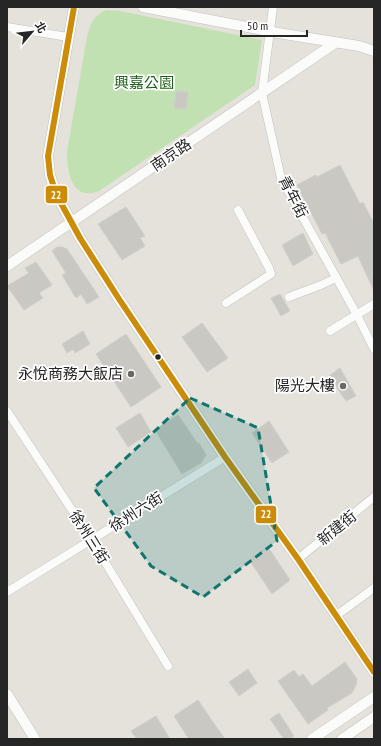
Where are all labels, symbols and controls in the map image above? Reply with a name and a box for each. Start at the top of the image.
north arrow [12,12,52,52]
scale bar [241,12,307,38]
text: 50 m [247,18,268,33]
text: 北 [32,19,50,35]
park label: 興嘉公園 [114,73,174,92]
street label: 南京路 [147,134,195,175]
street label: 青年街 [275,172,312,221]
line badge: 22 [45,185,68,204]
text: 22 [51,188,61,202]
unlabelled marker [153,352,163,362]
place label: 永悅商務大飯店 [18,364,123,383]
marker: 永悅商務大飯店 [126,369,136,379]
place label: 陽光大樓 [275,376,335,395]
marker: 陽光大樓 [338,381,348,391]
street label: 徐州六街 [105,488,166,536]
line badge: 22 [255,505,277,524]
street label: 徐州三街 [65,506,113,567]
street label: 新建街 [313,506,360,549]
text: 22 [261,507,271,521]

